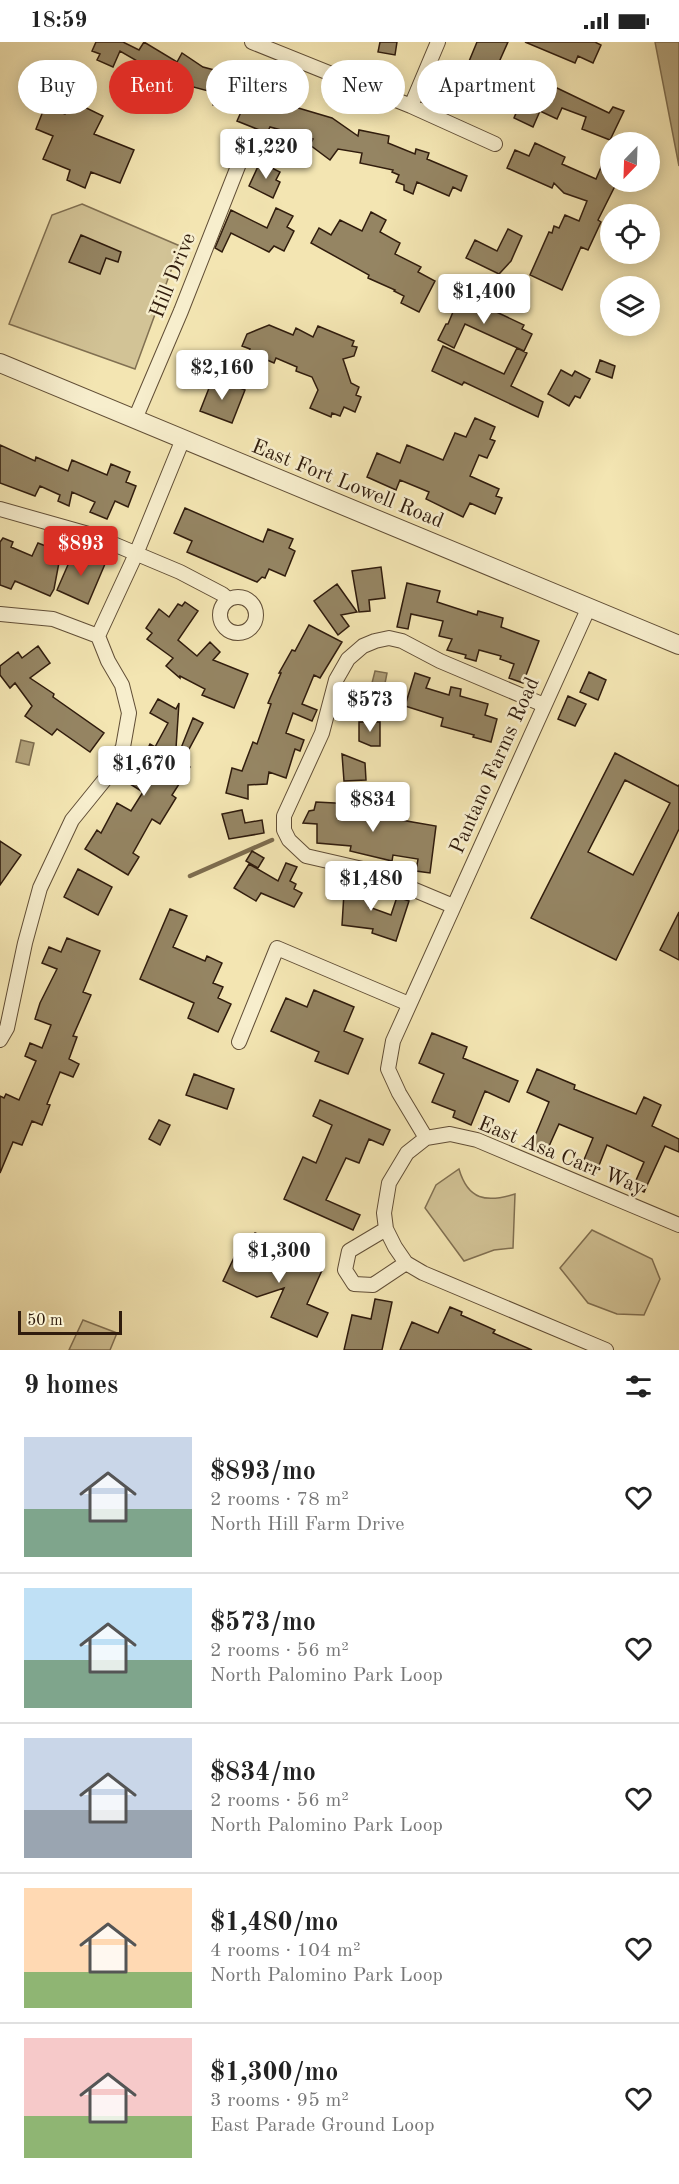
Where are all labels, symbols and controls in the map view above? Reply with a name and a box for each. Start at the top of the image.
text: 18:59 [30,10,87,32]
chip: Buy [18,60,97,114]
chip: Rent [109,60,194,114]
chip: Filters [206,60,309,114]
chip: New [321,60,405,114]
chip: Apartment [417,60,557,114]
pin: $1,220 [217,129,315,180]
north arrow [600,132,660,192]
map controls [600,132,660,336]
text: $1,220 [234,138,298,158]
button: locate [600,204,660,264]
street label: Hill Drive [147,230,200,321]
pin: $1,400 [435,274,533,325]
button: layers [600,276,660,336]
text: $1,400 [452,283,516,303]
pin: $2,160 [173,350,271,401]
text: $2,160 [190,359,254,379]
street label: East Fort Lowell Road [248,436,447,533]
pin: $893 [45,526,117,577]
text: $893 [58,535,104,555]
street label: Pantano Farms Road [447,674,544,857]
pin: $573 [334,682,406,733]
text: $573 [347,691,393,711]
pin: $1,670 [95,746,193,797]
text: $1,670 [112,755,176,775]
pin: $834 [337,782,409,833]
text: $834 [350,791,396,811]
pin: $1,480 [322,861,420,912]
text: $1,480 [339,870,403,890]
street label: East Asa Carr Way [475,1113,648,1199]
pin: $1,300 [230,1233,328,1284]
text: $1,300 [247,1242,311,1262]
scale bar [18,1308,122,1336]
text: 50 m [27,1313,63,1329]
icon: filters [622,1370,655,1403]
text: 9 homes [24,1373,118,1399]
text: $893/mo [210,1459,316,1485]
icon: home [72,1461,144,1533]
icon: heart [622,1481,655,1514]
text: 2 rooms · 78 m² [210,1490,349,1510]
text: North Hill Farm Drive [210,1515,404,1535]
text: $573/mo [210,1610,316,1636]
icon: home [72,1612,144,1684]
icon: heart [622,1632,655,1665]
text: 2 rooms · 56 m² [210,1641,349,1661]
text: North Palomino Park Loop [210,1666,443,1686]
text: $834/mo [210,1760,316,1786]
icon: home [72,1762,144,1834]
icon: heart [622,1782,655,1815]
text: 2 rooms · 56 m² [210,1791,349,1811]
text: North Palomino Park Loop [210,1816,443,1836]
text: $1,480/mo [210,1910,338,1936]
icon: home [72,1912,144,1984]
icon: heart [622,1932,655,1965]
text: 4 rooms · 104 m² [210,1941,360,1961]
text: North Palomino Park Loop [210,1966,443,1986]
text: $1,300/mo [210,2060,338,2086]
icon: home [72,2062,144,2134]
icon: heart [622,2082,655,2115]
text: 3 rooms · 95 m² [210,2091,349,2111]
text: East Parade Ground Loop [210,2116,435,2136]

